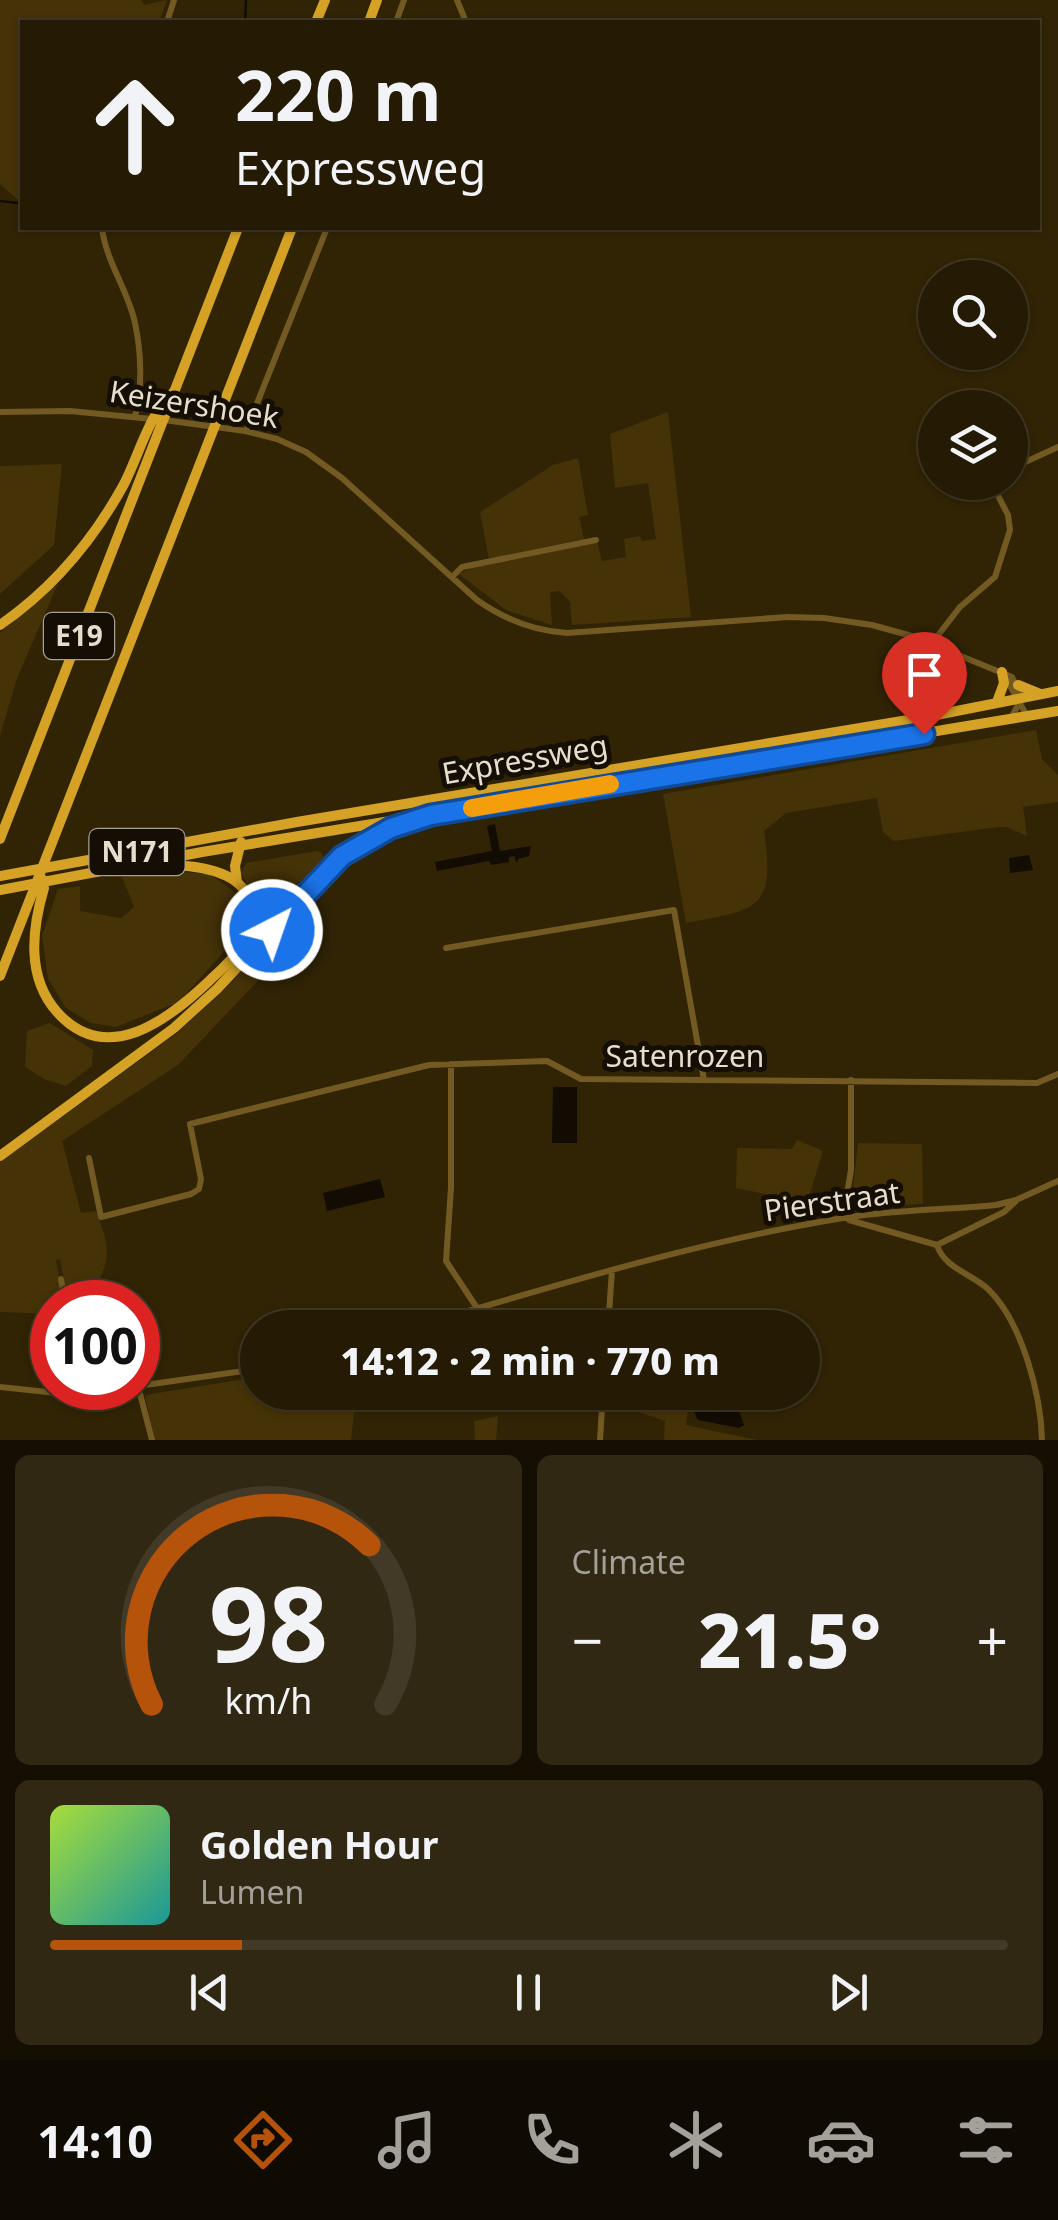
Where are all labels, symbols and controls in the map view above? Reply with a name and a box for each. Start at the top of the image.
text: 220 m [235,46,442,142]
icon: ahead [70,60,200,190]
text: Expressweg [235,137,486,198]
map controls [918,260,1028,500]
button: search [918,260,1028,370]
street label: Keizershoek [107,370,282,437]
button: layers [918,390,1028,500]
road number: E19 [44,613,114,659]
pin [882,632,967,735]
icon: arrive [897,647,952,702]
street label: Expressweg [439,724,611,793]
road number: N171 [90,829,184,875]
position arrow [220,878,324,982]
street label: Satenrozen [606,1035,764,1076]
street label: Pierstraat [761,1171,902,1230]
speed limit sign: 100 [30,1280,160,1410]
text: 14:12 · 2 min · 770 m [340,1334,720,1386]
text: Climate [572,1540,686,1583]
text: 98 [209,1551,328,1692]
text: 21.5° [698,1588,881,1690]
text: − [572,1602,603,1677]
text: + [977,1602,1008,1677]
text: km/h [224,1676,312,1724]
text: Golden Hour [200,1818,438,1870]
text: Lumen [200,1870,304,1913]
icon: previous [182,1965,237,2020]
icon: pause [501,1965,556,2020]
icon: next [821,1965,876,2020]
icon: directions [228,2105,298,2175]
icon: music [372,2105,442,2175]
icon: phone [517,2105,587,2175]
icon: climate [661,2105,731,2175]
icon: car [806,2105,876,2175]
icon: filters [951,2105,1021,2175]
text: 14:10 [37,2110,153,2171]

